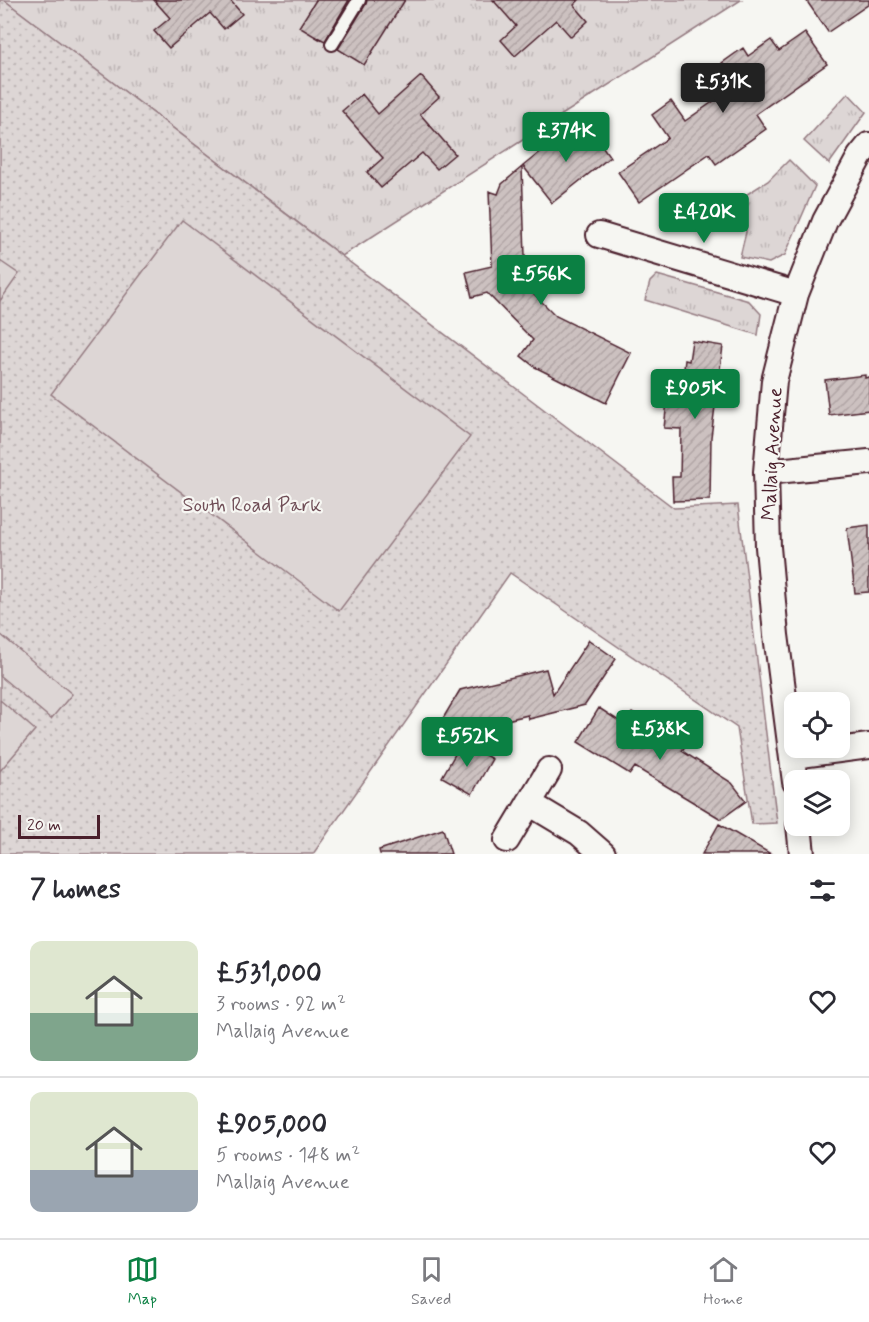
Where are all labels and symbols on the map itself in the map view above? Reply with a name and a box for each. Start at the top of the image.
pin: £531K [681,63,765,114]
pin: £374K [524,112,608,163]
pin: £420K [662,193,746,244]
pin: £556K [499,255,583,306]
pin: £905K [653,369,737,420]
street label: Mallaig Avenue [756,387,789,521]
park label: South Road Park [182,492,322,519]
pin: £538K [618,710,702,761]
pin: £552K [425,717,509,768]
scale bar [18,812,100,840]

